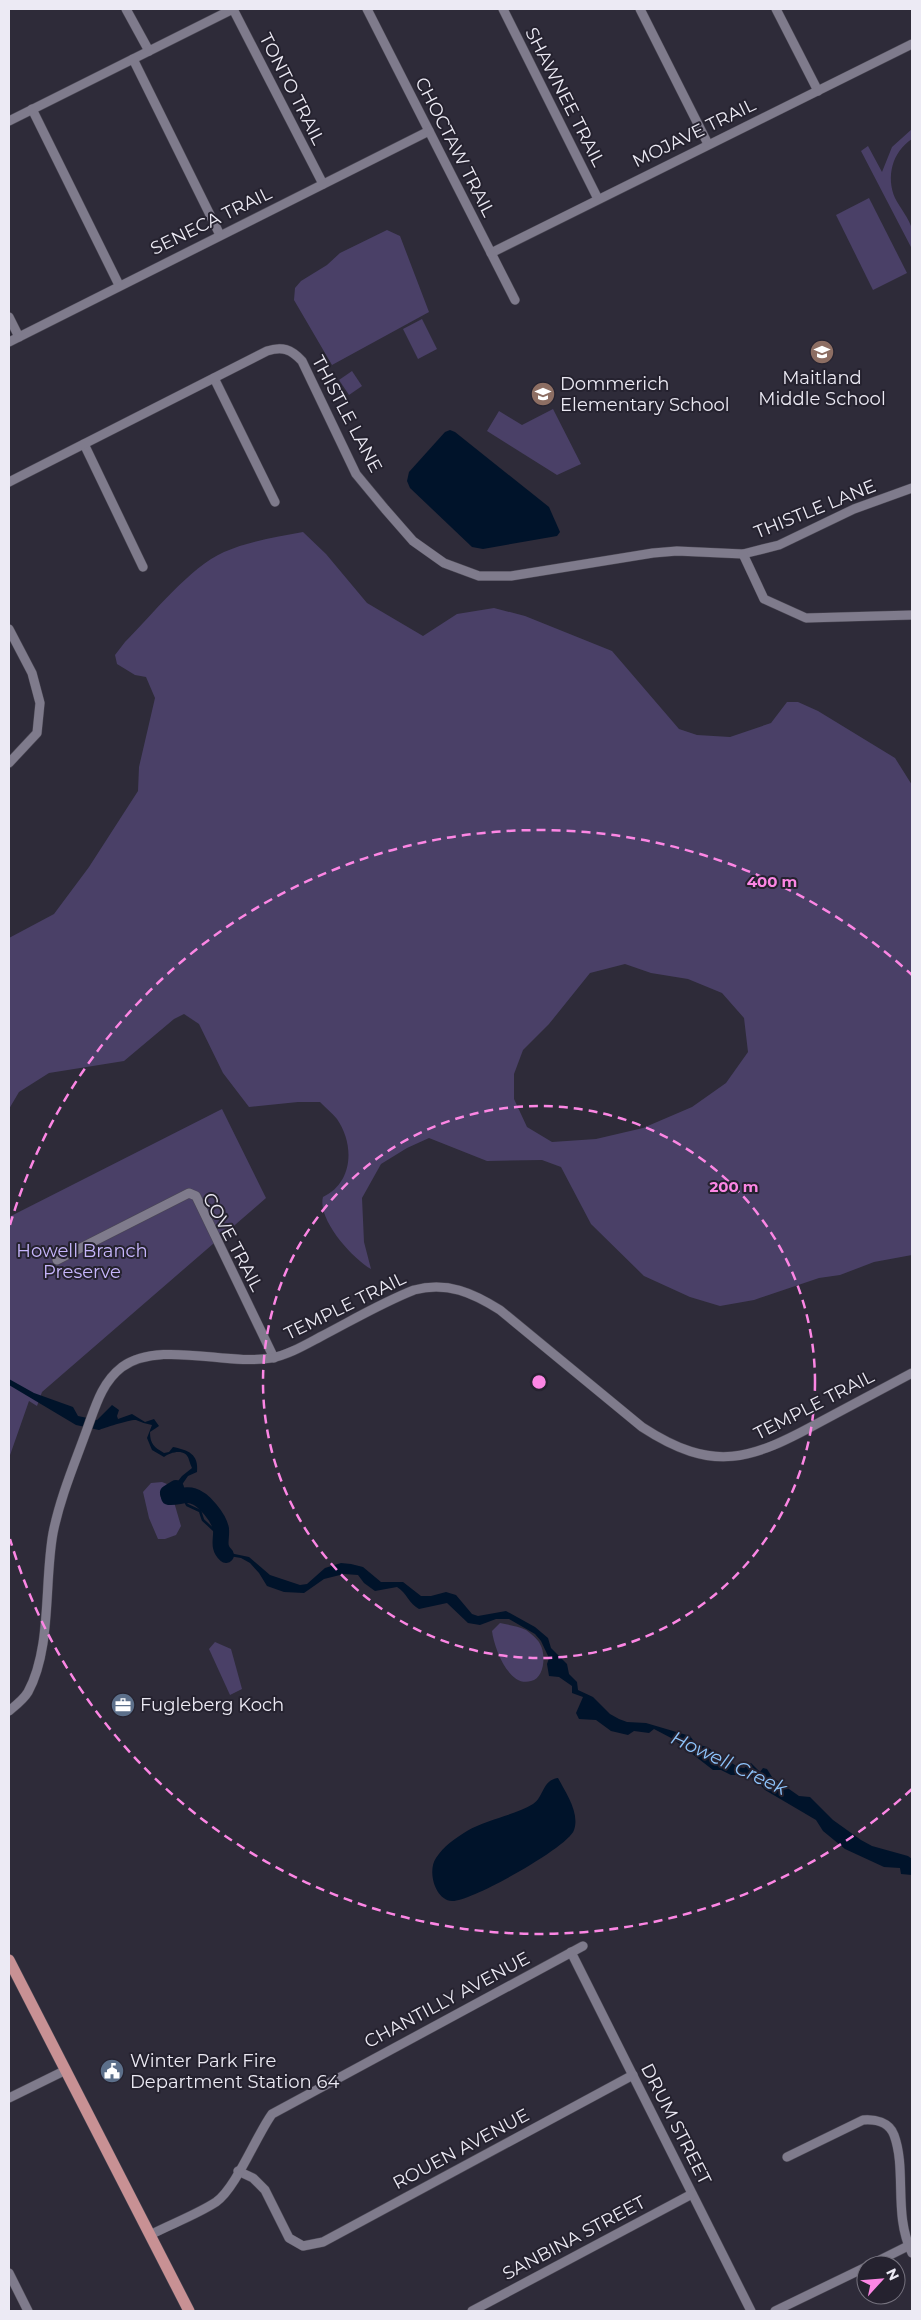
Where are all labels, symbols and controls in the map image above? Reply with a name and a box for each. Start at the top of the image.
street label: SHAWNEE TRAIL [520,24,610,171]
street label: TONTO TRAIL [254,30,330,149]
street label: CHOCTAW TRAIL [410,73,500,221]
street label: MOJAVE TRAIL [629,93,760,172]
street label: SENECA TRAIL [147,182,276,260]
school or university icon: Maitland Middle School [809,339,835,365]
street label: THISTLE LANE [307,352,387,476]
place label: Maitland Middle School [758,367,886,410]
place label: Dommerich Elementary School [560,373,730,416]
school or university icon: Dommerich Elementary School [530,381,556,407]
street label: THISTLE LANE [751,475,879,543]
text: 400 m [747,872,797,891]
text: 200 m [709,1177,759,1196]
street label: COVE TRAIL [198,1189,268,1295]
park label: Howell Branch Preserve [16,1240,148,1283]
street label: TEMPLE TRAIL [281,1267,409,1345]
street label: TEMPLE TRAIL [750,1365,878,1445]
centre of rings [530,1373,548,1391]
office icon: Fugleberg Koch [110,1692,136,1718]
place label: Fugleberg Koch [140,1694,284,1716]
water label: Howell Creek [667,1726,791,1800]
street label: CHANTILLY AVENUE [360,1947,534,2053]
place label: Winter Park Fire Department Station 64 [130,2050,339,2093]
public building icon: Winter Park Fire Department Station 64 [99,2058,125,2084]
street label: DRUM STREET [636,2060,716,2189]
street label: ROUEN AVENUE [389,2104,533,2194]
street label: SANBINA STREET [499,2191,650,2285]
north arrow [856,2255,906,2305]
text: N [882,2265,903,2283]

